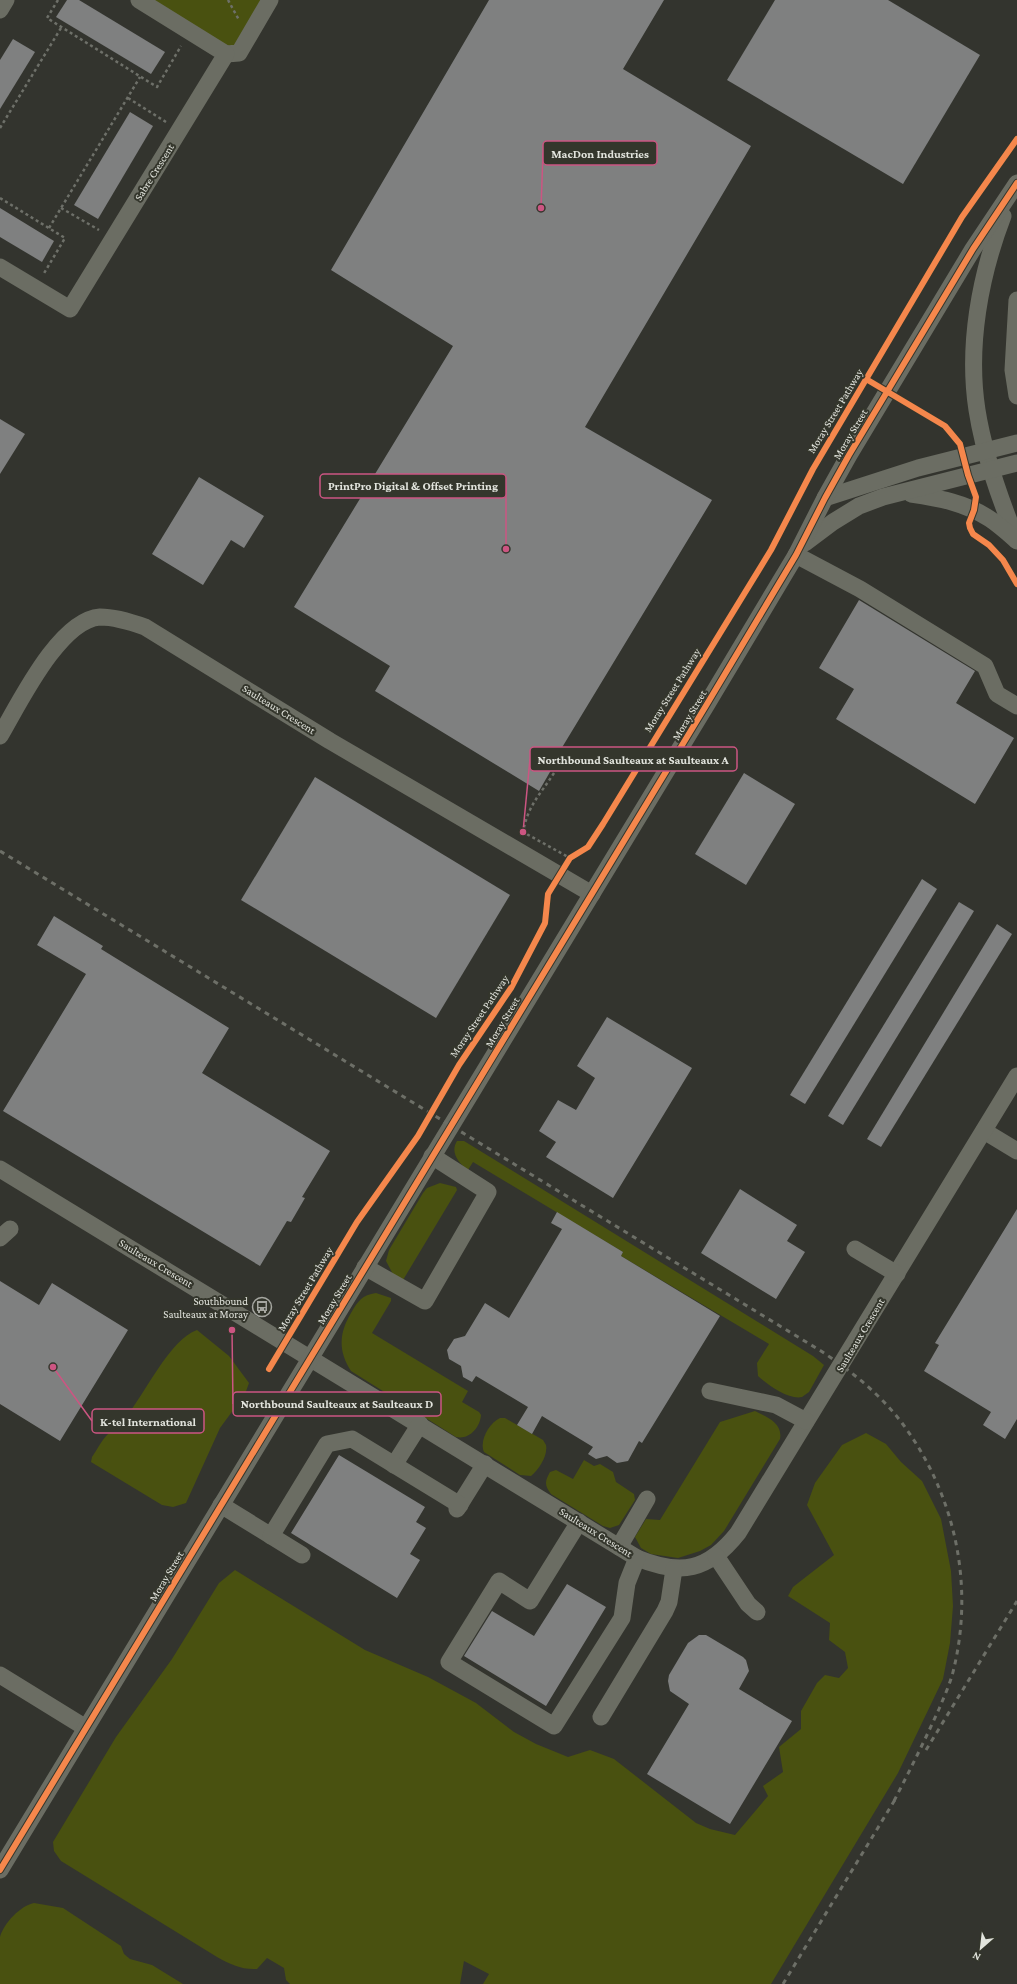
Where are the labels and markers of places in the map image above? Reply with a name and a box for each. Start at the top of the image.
callout: MacDon Industries [543,141,657,165]
callout: PrintPro Digital & Offset Printing [320,474,506,498]
callout: Northbound Saulteaux at Saulteaux A [530,747,737,771]
place label: Southbound Saulteaux at Moray [163,1295,249,1321]
bus stop icon: Southbound Saulteaux at Moray [251,1296,273,1318]
callout: Northbound Saulteaux at Saulteaux D [233,1392,441,1416]
callout: K-tel International [92,1409,204,1433]

